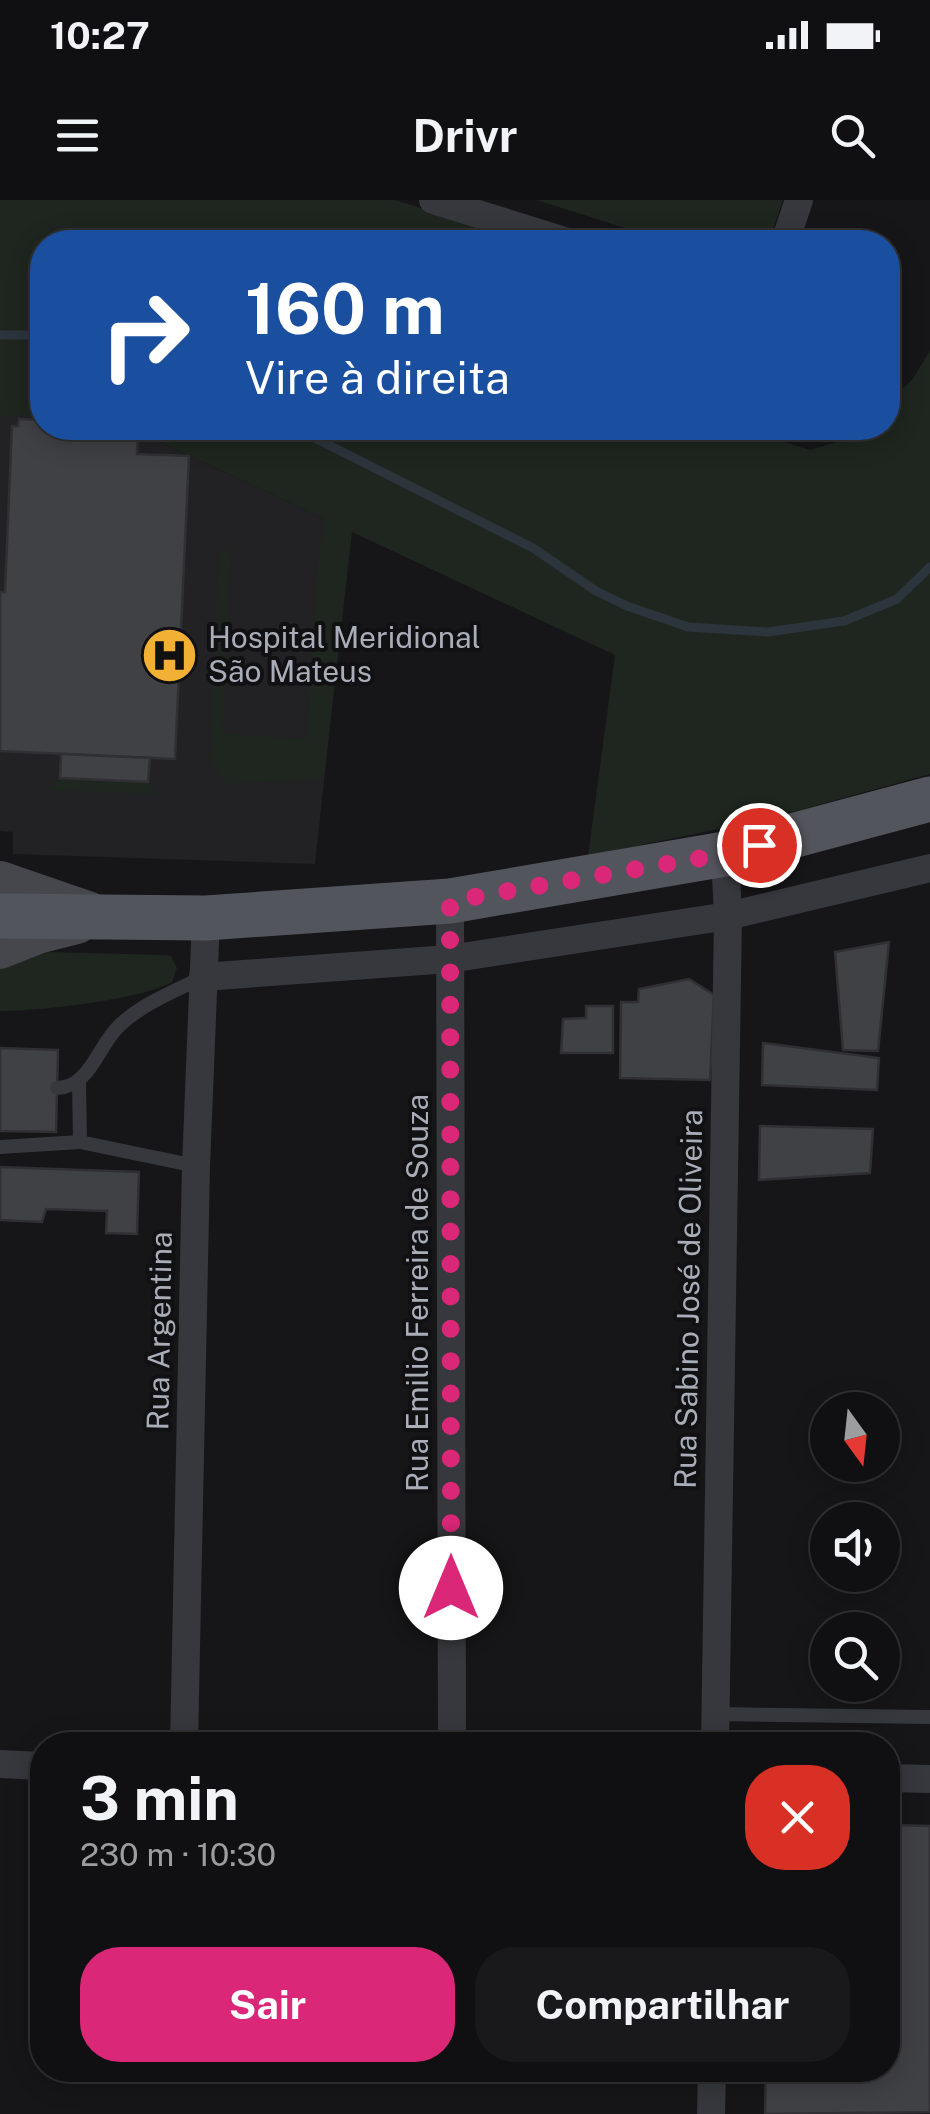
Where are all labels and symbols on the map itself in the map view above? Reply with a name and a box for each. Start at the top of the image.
place label: Hospital Meridional São Mateus [208,619,481,689]
hospital icon: Hospital Meridional São Mateus [139,625,199,685]
pin [717,803,802,888]
street label: Rua Emilio Ferreira de Souza [399,1094,435,1492]
street label: Rua Sabino José de Oliveira [667,1109,709,1489]
street label: Rua Argentina [139,1231,179,1431]
north arrow [810,1392,900,1482]
position arrow [399,1536,503,1640]

